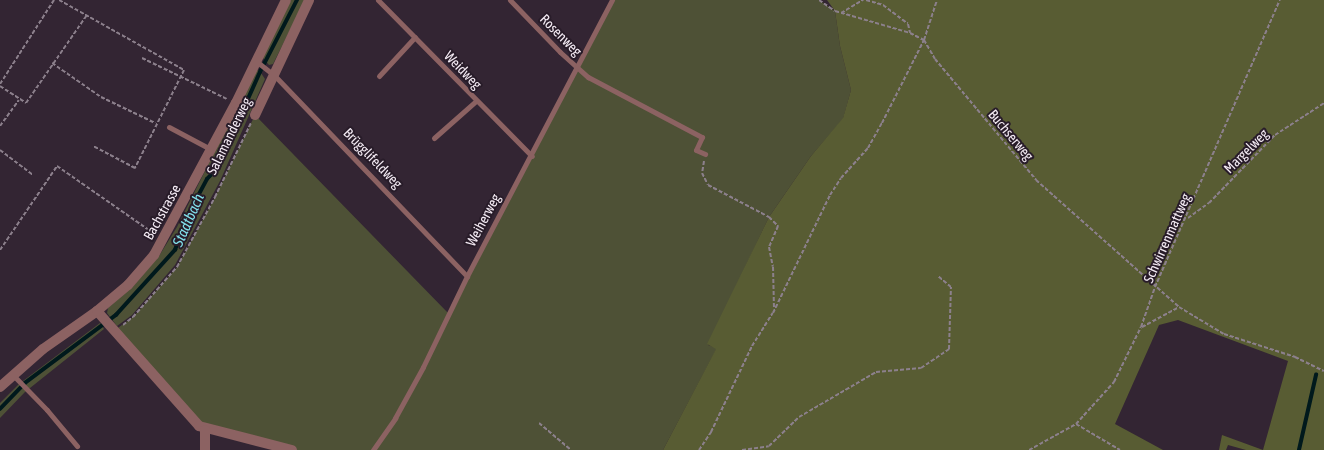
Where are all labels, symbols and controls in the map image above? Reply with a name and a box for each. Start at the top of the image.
street label: Rosenweg [537,11,585,59]
street label: Weidweg [441,47,485,93]
street label: Salamanderweg [203,95,255,177]
street label: Buchserweg [985,106,1037,164]
street label: Brügglifeldweg [340,124,406,192]
street label: Margelweg [1220,125,1272,177]
street label: Bachstrasse [140,181,184,243]
water label: Stadtbach [168,191,208,249]
street label: Weiherweg [462,191,504,249]
street label: Schwirrenmattweg [1140,191,1194,285]

